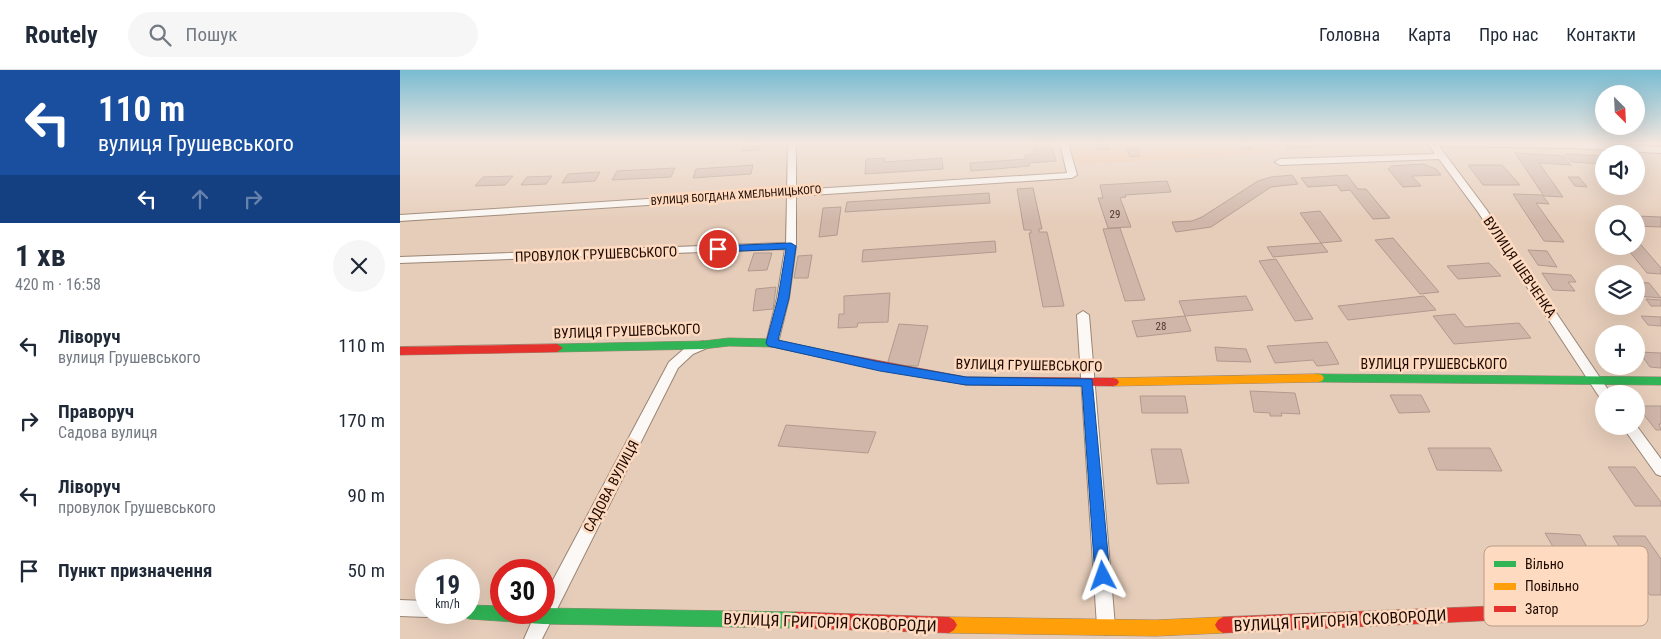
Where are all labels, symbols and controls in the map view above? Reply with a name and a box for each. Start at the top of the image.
search box [128,12,478,57]
text: Routely [25,21,98,49]
icon: search [146,21,174,49]
text: Пошук [186,23,237,46]
text: Головна [1319,24,1380,45]
text: Карта [1408,24,1451,45]
text: Про нас [1479,24,1538,45]
text: Контакти [1566,24,1636,45]
north arrow [1595,85,1645,135]
map controls [1595,85,1645,435]
text: 110 m [98,89,185,130]
icon: left [15,90,80,155]
text: вулиця Грушевського [98,131,294,156]
button: sound [1595,145,1645,195]
street label: ВУЛИЦЯ БОГДАНА ХМЕЛЬНИЦЬКОГО [650,183,822,208]
icon: left [133,185,161,213]
icon: ahead [186,185,214,213]
icon: right [239,185,267,213]
button: search [1595,205,1645,255]
house number: 29 [1110,208,1120,221]
street label: ВУЛИЦЯ ШЕВЧЕНКА [1480,214,1560,320]
pin [697,228,739,270]
icon: arrive [704,235,732,263]
text: 1 хв [15,238,66,273]
button: close [333,240,385,292]
street label: ПРОВУЛОК ГРУШЕВСЬКОГО [514,243,678,265]
button: layers [1595,265,1645,315]
text: 420 m · 16:58 [15,275,101,294]
street label: ВУЛИЦЯ ГРУШЕВСЬКОГО [553,320,701,342]
house number: 28 [1156,320,1166,333]
text: Ліворуч [58,325,120,348]
button: + [1595,325,1645,375]
icon: left [15,332,43,360]
text: 110 m [338,334,385,357]
text: вулиця Грушевського [58,348,200,367]
street label: ВУЛИЦЯ ГРУШЕВСЬКОГО [955,356,1103,374]
street label: ВУЛИЦЯ ГРУШЕВСЬКОГО [1361,356,1507,372]
button: − [1595,385,1645,435]
text: Праворуч [58,400,134,423]
icon: right [15,407,43,435]
text: 170 m [338,409,385,432]
text: Садова вулиця [58,423,158,442]
street label: САДОВА ВУЛИЦЯ [580,437,642,535]
text: Ліворуч [58,475,120,498]
icon: left [15,482,43,510]
text: 90 m [348,484,385,507]
text: провулок Грушевського [58,498,216,517]
legend [1484,546,1648,626]
position arrow [1076,549,1128,601]
text: Вільно [1525,556,1564,572]
icon: arrive [15,557,43,585]
text: Пункт призначення [58,559,212,582]
text: 50 m [348,559,385,582]
speed limit sign: 30 [490,559,555,624]
text: 19 [435,571,460,600]
text: Повільно [1525,578,1579,594]
text: km/h [435,597,460,611]
text: Затор [1525,601,1559,617]
street label: ВУЛИЦЯ ГРИГОРІЯ СКОВОРОДИ [1233,605,1447,636]
street label: ВУЛИЦЯ ГРИГОРІЯ СКОВОРОДИ [723,609,937,636]

